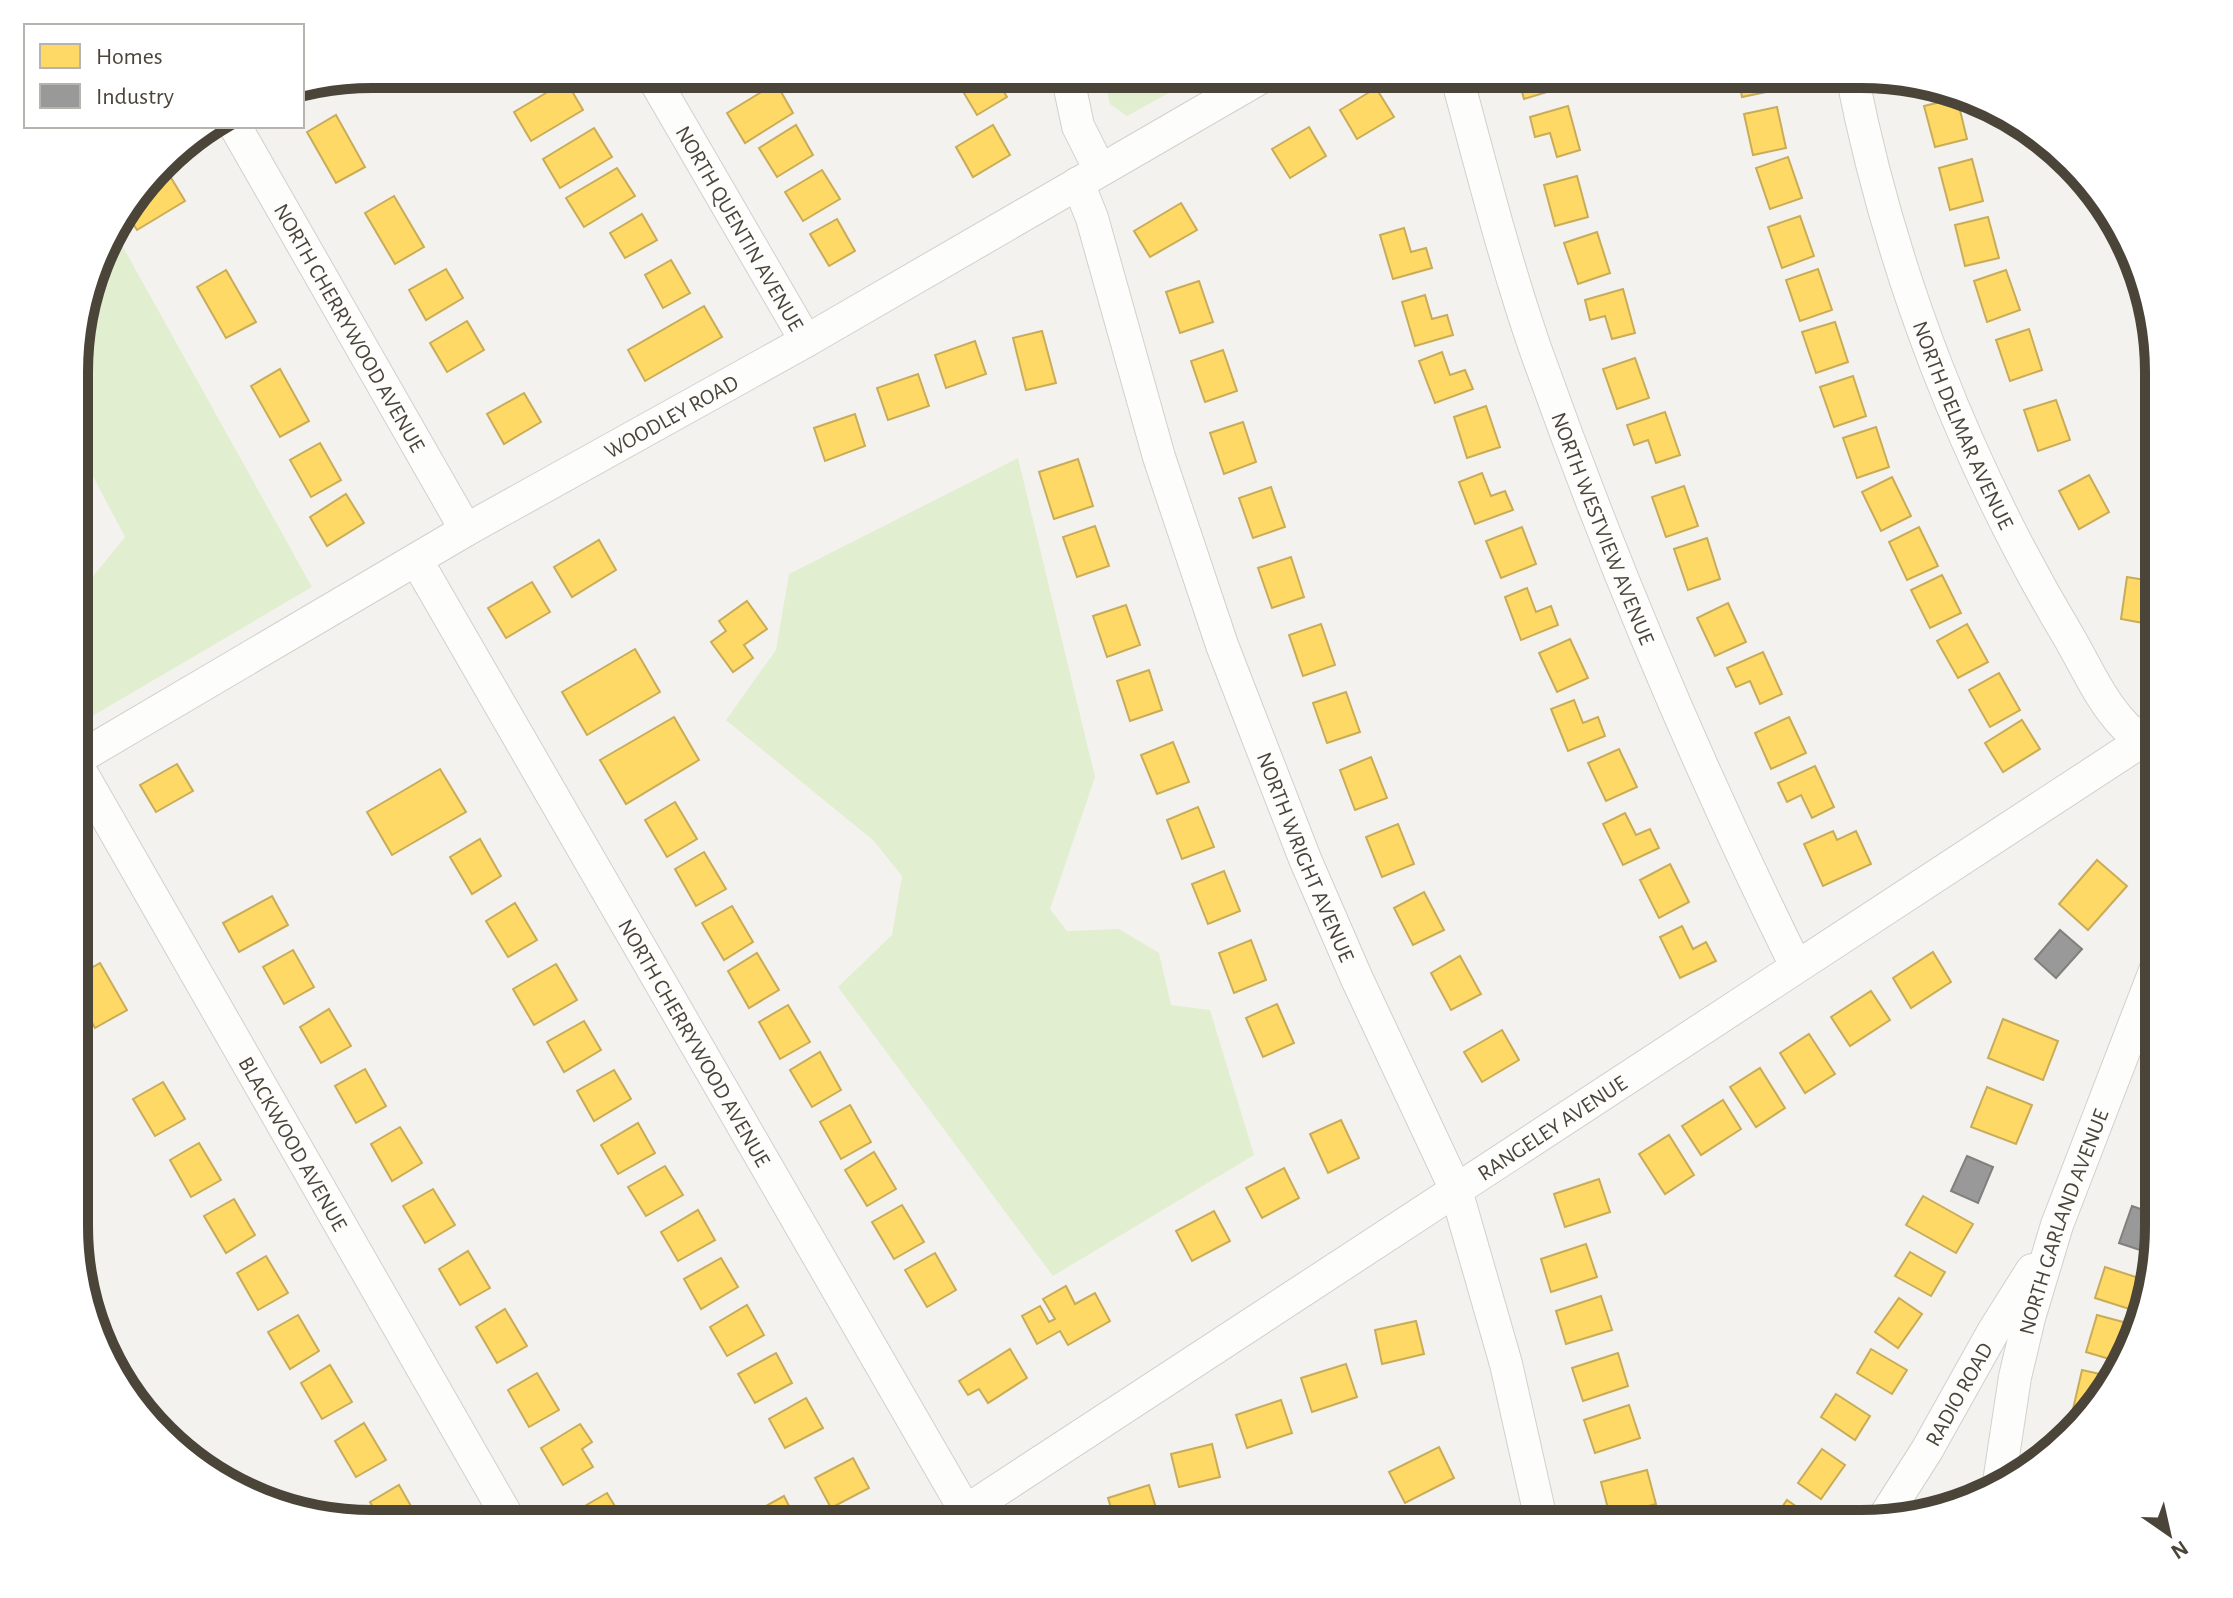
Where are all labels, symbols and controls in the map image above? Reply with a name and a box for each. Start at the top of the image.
legend [24,24,304,128]
text: Homes [96,45,163,69]
text: Industry [96,85,174,109]
street label: NORTH QUENTIN AVENUE [672,122,808,335]
street label: NORTH CHERRYWOOD AVENUE [270,200,429,456]
street label: NORTH DELMAR AVENUE [1909,318,2017,533]
street label: WOODLEY ROAD [601,371,742,463]
street label: NORTH WESTVIEW AVENUE [1547,409,1658,648]
street label: NORTH WRIGHT AVENUE [1253,749,1358,965]
street label: NORTH CHERRYWOOD AVENUE [614,915,774,1171]
street label: BLACKWOOD AVENUE [234,1053,351,1235]
street label: RANGELEY AVENUE [1474,1071,1631,1185]
street label: NORTH GARLAND AVENUE [2015,1106,2113,1337]
street label: RADIO ROAD [1922,1339,1997,1450]
north arrow [2129,1494,2209,1574]
text: N [2167,1536,2192,1563]

